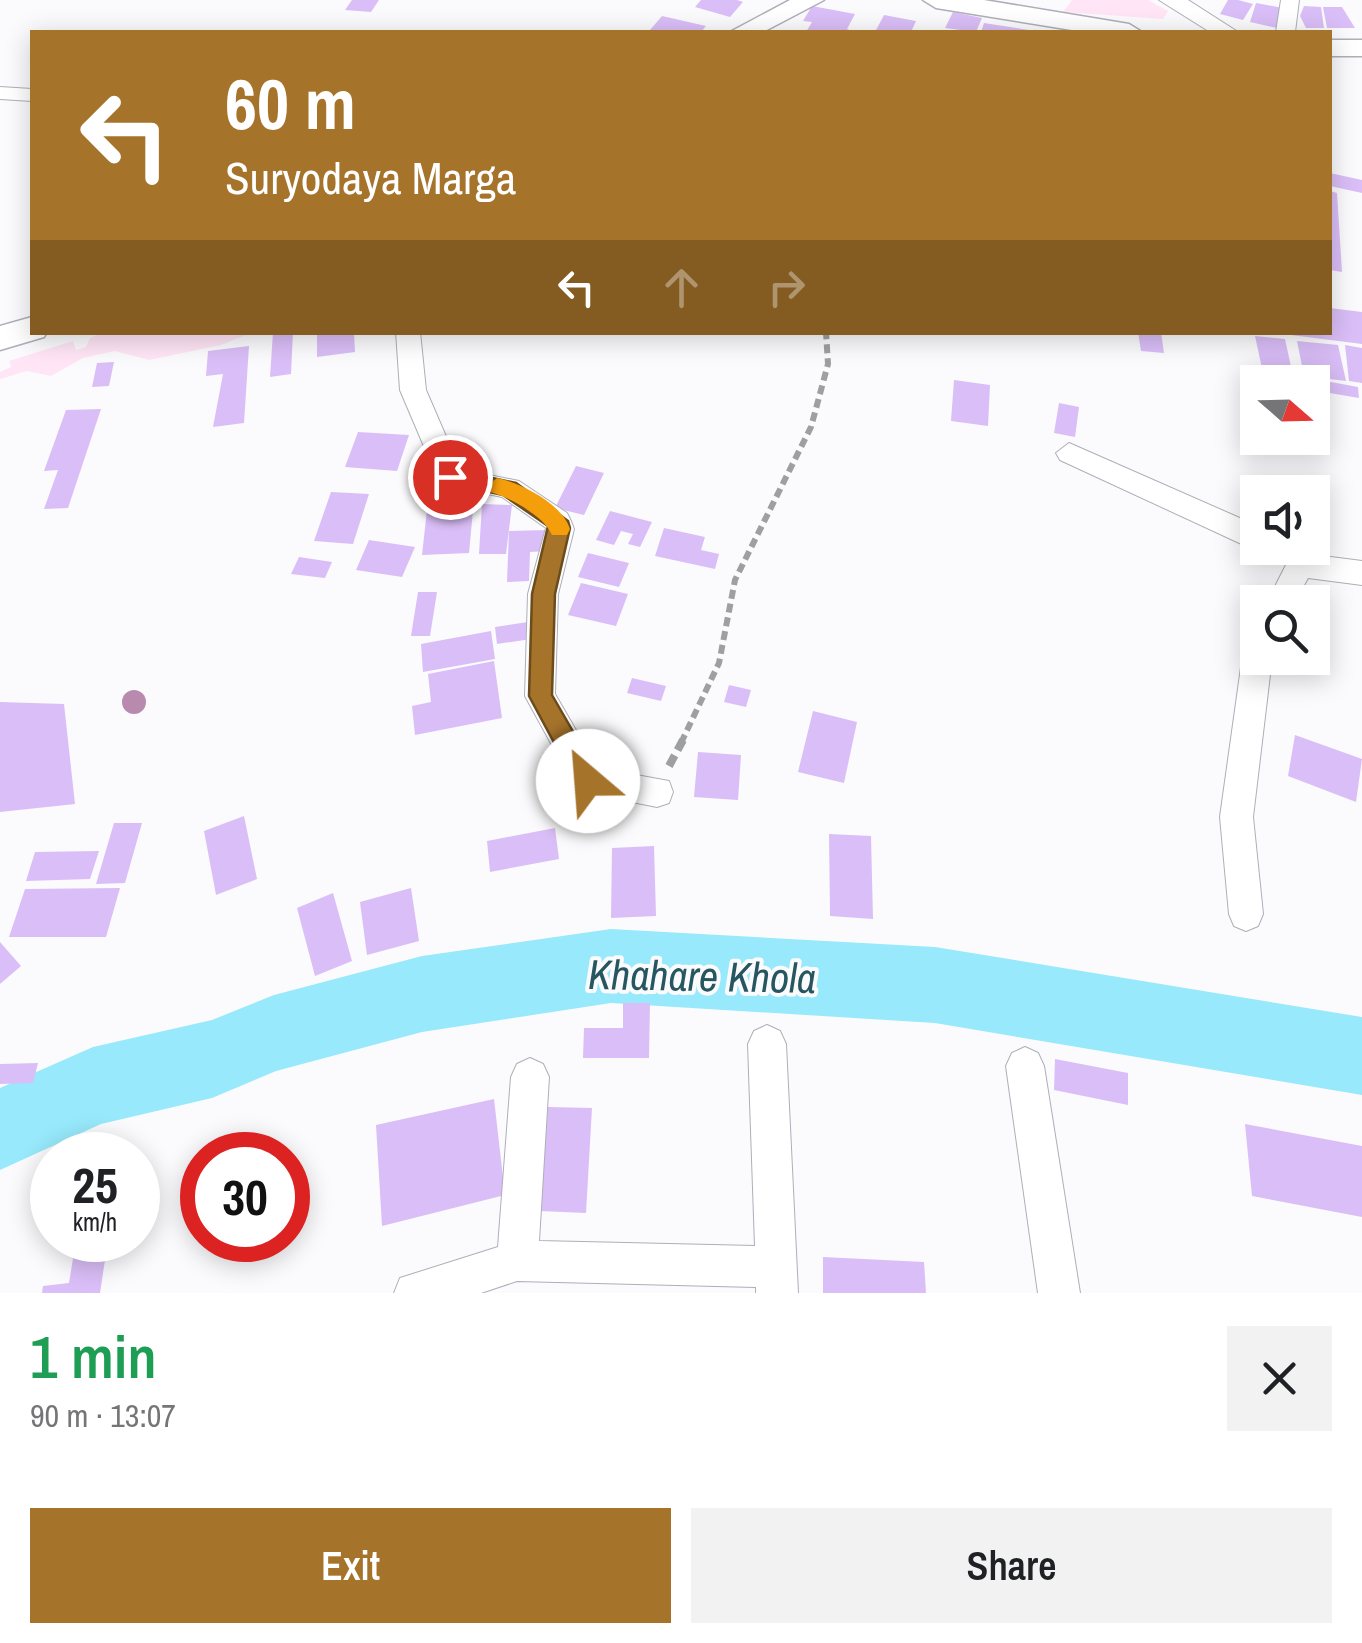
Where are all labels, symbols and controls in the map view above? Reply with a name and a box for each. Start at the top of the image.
text: 60 m [225,57,356,151]
icon: left [60,70,190,200]
text: Suryodaya Marga [225,147,516,208]
icon: left [549,260,604,315]
icon: ahead [654,260,709,315]
icon: right [759,260,814,315]
north arrow [1240,365,1330,455]
map controls [1240,365,1330,675]
pin [408,435,493,520]
icon: arrive [423,450,478,505]
button: sound [1240,475,1330,565]
button: search [1240,585,1330,675]
position arrow [536,729,640,833]
water label: Khahare Khola [588,946,816,1006]
speed limit sign: 30 [180,1132,310,1262]
text: 25 [72,1151,118,1219]
text: km/h [73,1205,117,1239]
text: 1 min [30,1316,157,1397]
button: close [1227,1326,1332,1431]
text: 90 m · 13:07 [30,1394,176,1437]
button: Exit [30,1508,671,1623]
button: Share [691,1508,1332,1623]

